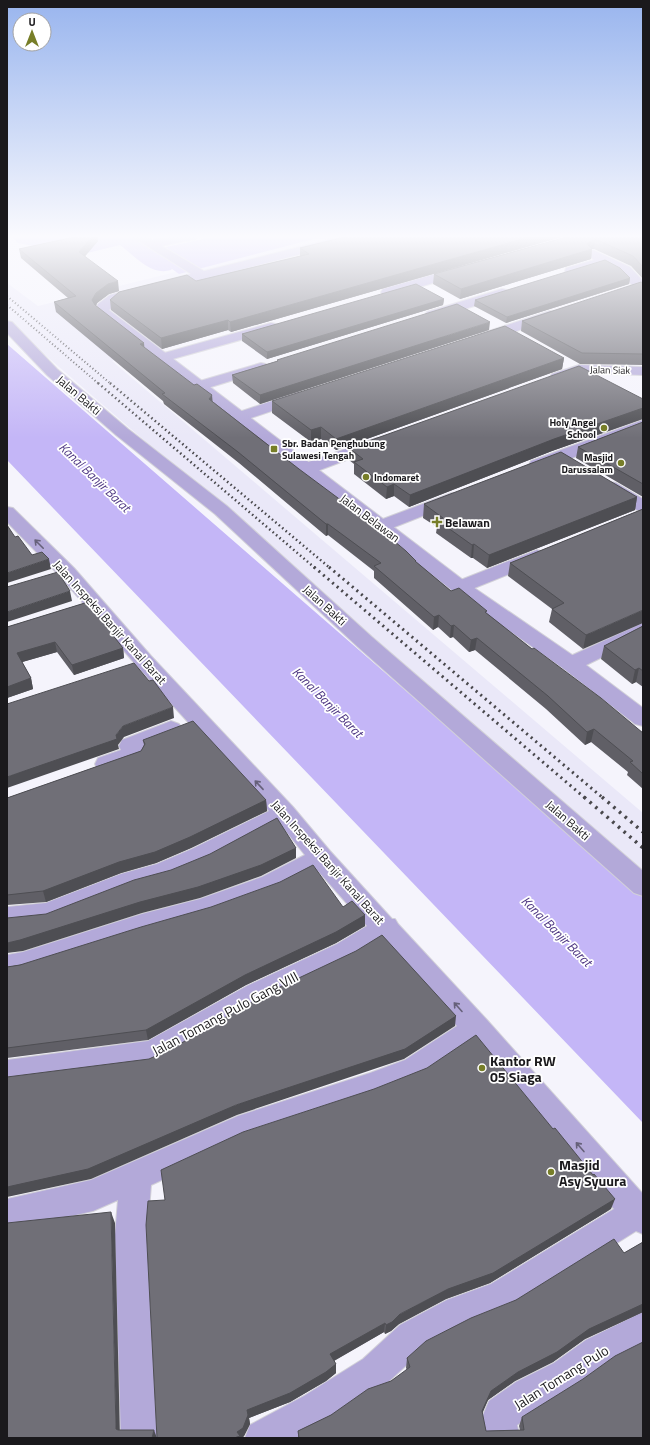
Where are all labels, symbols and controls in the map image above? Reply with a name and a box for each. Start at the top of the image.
north arrow [12,12,52,52]
text: U [28,14,36,30]
street label: Jalan Siak [590,362,630,378]
street label: Jalan Bakti [52,371,106,419]
place label: Holy Angel School [549,415,596,442]
marker: Holy Angel School [599,423,609,433]
place label: Sbr. Badan Penghubung Sulawesi Tengah [282,436,386,463]
water label: Kanal Banjir Barat [55,437,137,518]
marker: Sbr. Badan Penghubung Sulawesi Tengah [269,444,279,454]
place label: Masjid Darussalam [562,450,613,477]
marker: Masjid Darussalam [616,458,626,468]
place label: Indomaret [374,470,420,485]
marker: Indomaret [361,472,371,482]
street label: Jalan Belawan [336,489,404,547]
place label: Belawan [445,513,490,532]
marker: Belawan [432,517,442,527]
one-way arrow [34,540,44,549]
street label: Jalan Inspeksi Banjir Kanal Barat [49,556,172,689]
street label: Jalan Bakti [299,580,351,630]
water label: Kanal Banjir Barat [288,662,369,743]
one-way arrow [254,780,263,790]
street label: Jalan Bakti [542,795,594,845]
street label: Jalan Inspeksi Banjir Kanal Barat [267,796,390,929]
water label: Kanal Banjir Barat [517,891,598,972]
street label: Jalan Tomang Pulo Gang VIII [148,965,302,1061]
one-way arrow [453,1002,462,1012]
place label: Kantor RW 05 Siaga [490,1050,556,1087]
marker: Kantor RW 05 Siaga [477,1063,487,1073]
one-way arrow [576,1141,585,1152]
place label: Masjid Asy Syuura [559,1154,626,1191]
marker: Masjid Asy Syuura [546,1167,556,1177]
street label: Jalan Tomang Pulo [510,1339,612,1415]

